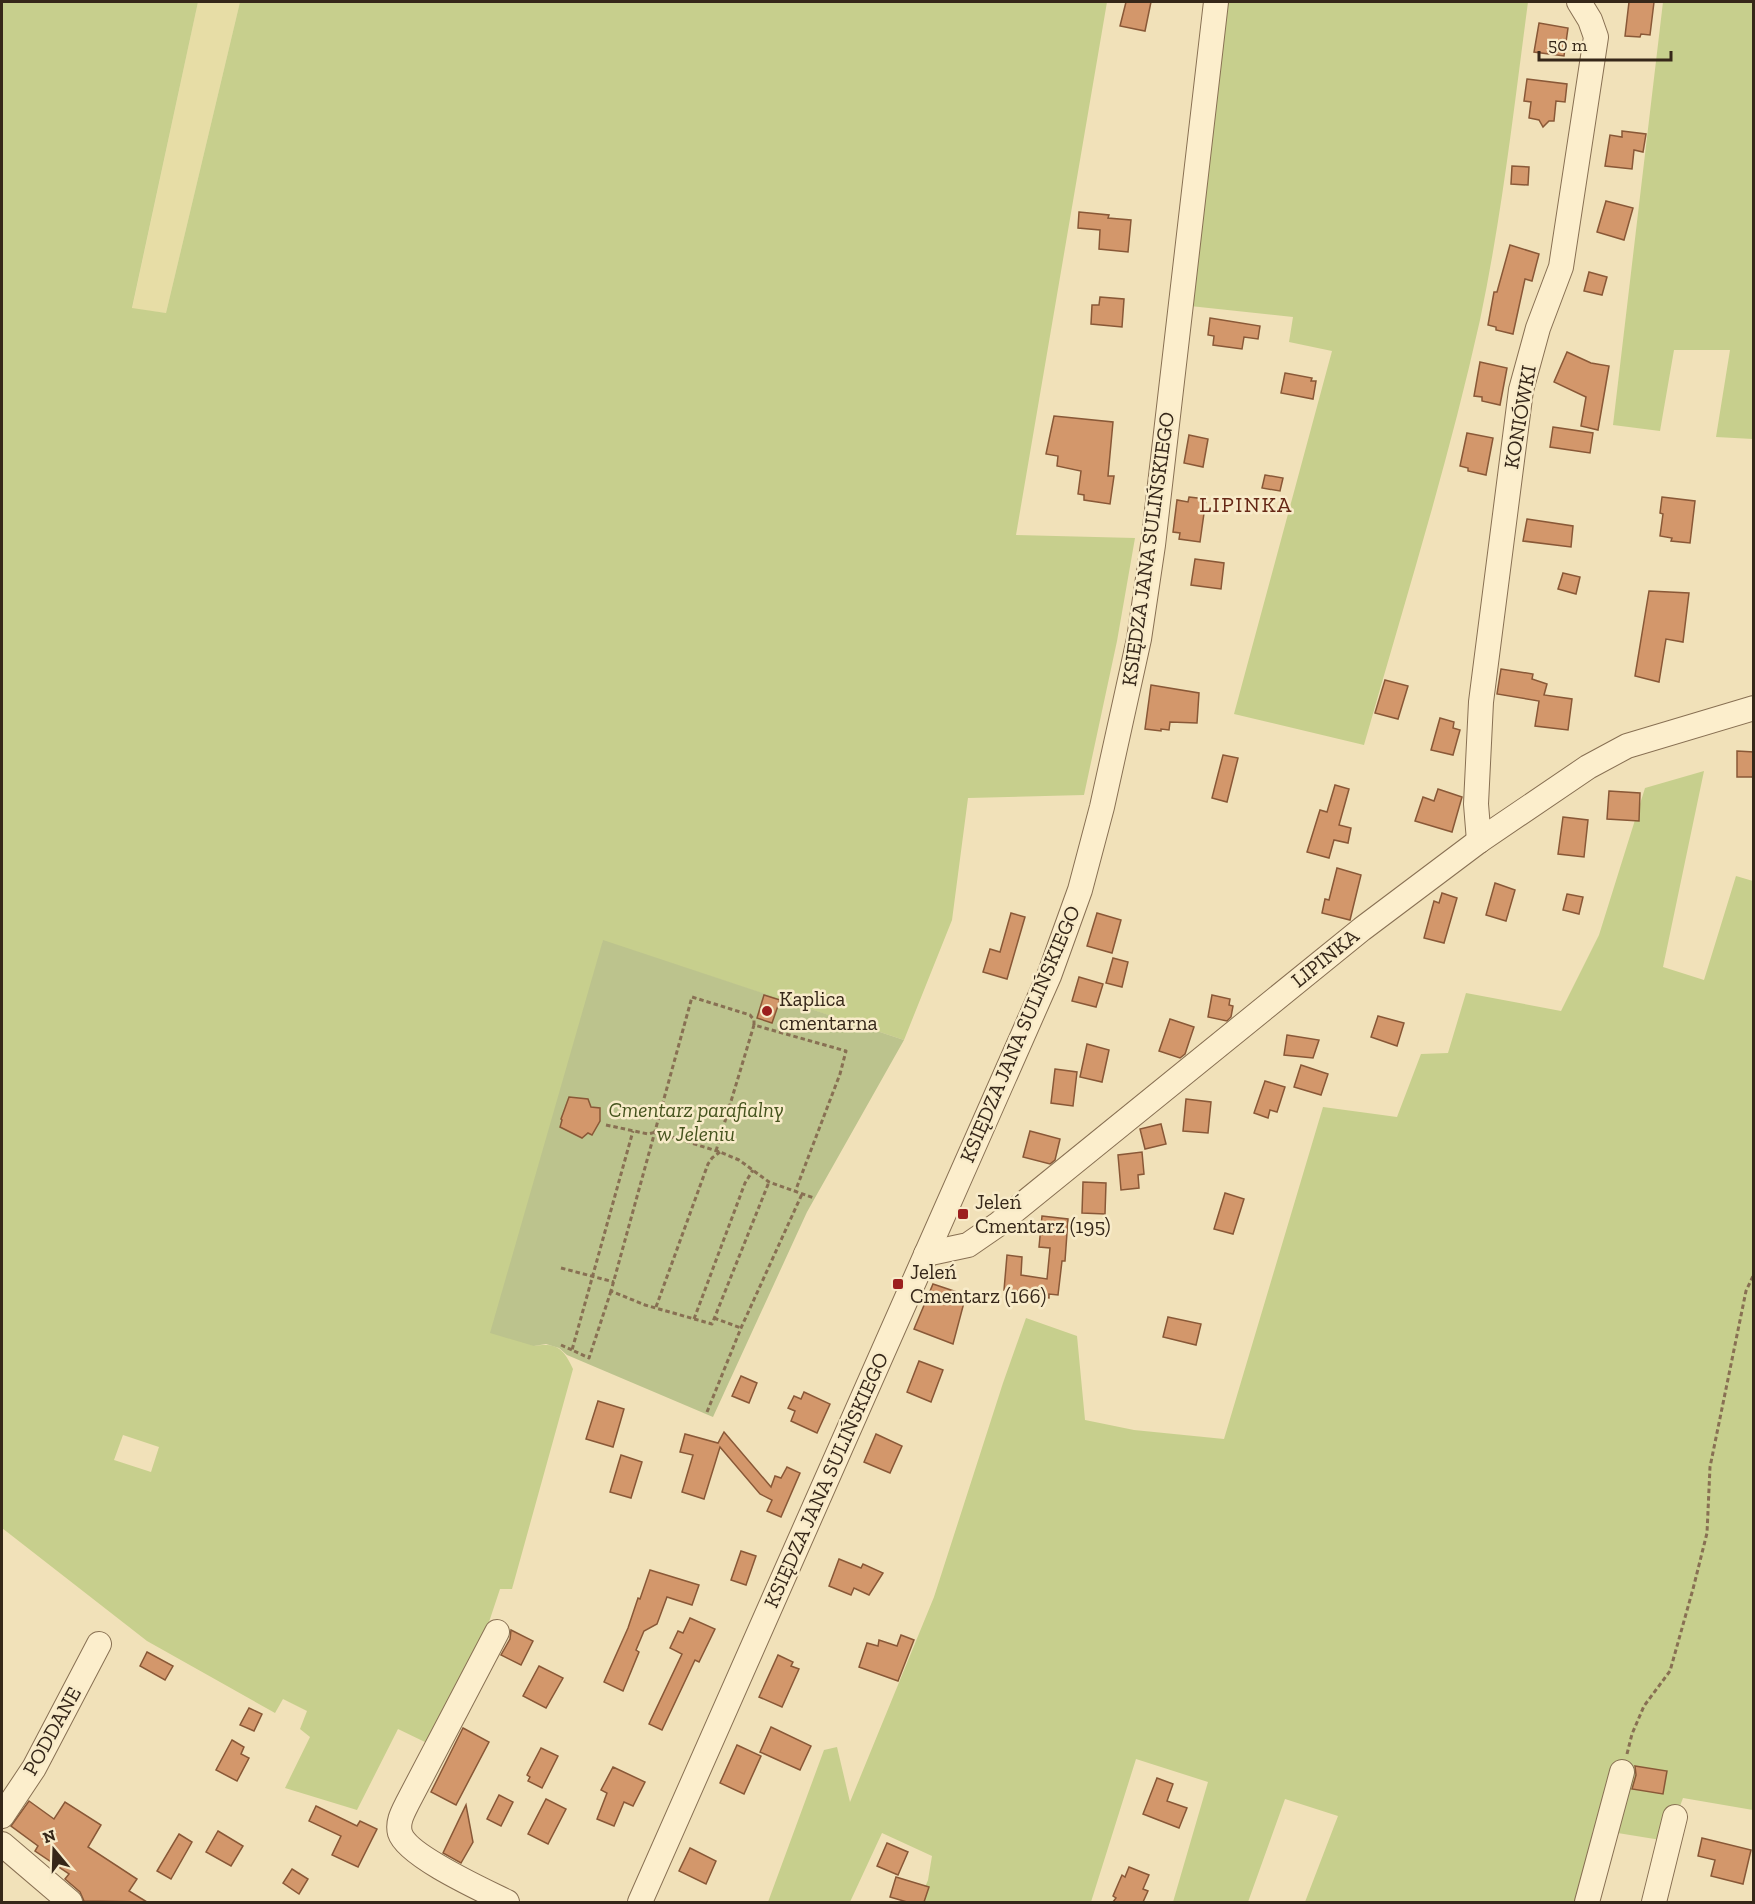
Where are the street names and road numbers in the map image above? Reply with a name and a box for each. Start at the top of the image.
street label: KONIÓWKI [1498,363,1541,471]
street label: KSIĘDZA JANA SULIŃSKIEGO [1116,410,1179,688]
street label: KSIĘDZA JANA SULIŃSKIEGO [954,902,1085,1166]
street label: LIPINKA [1286,923,1364,992]
street label: KSIĘDZA JANA SULIŃSKIEGO [758,1348,893,1611]
street label: PODDANE [17,1682,86,1779]

